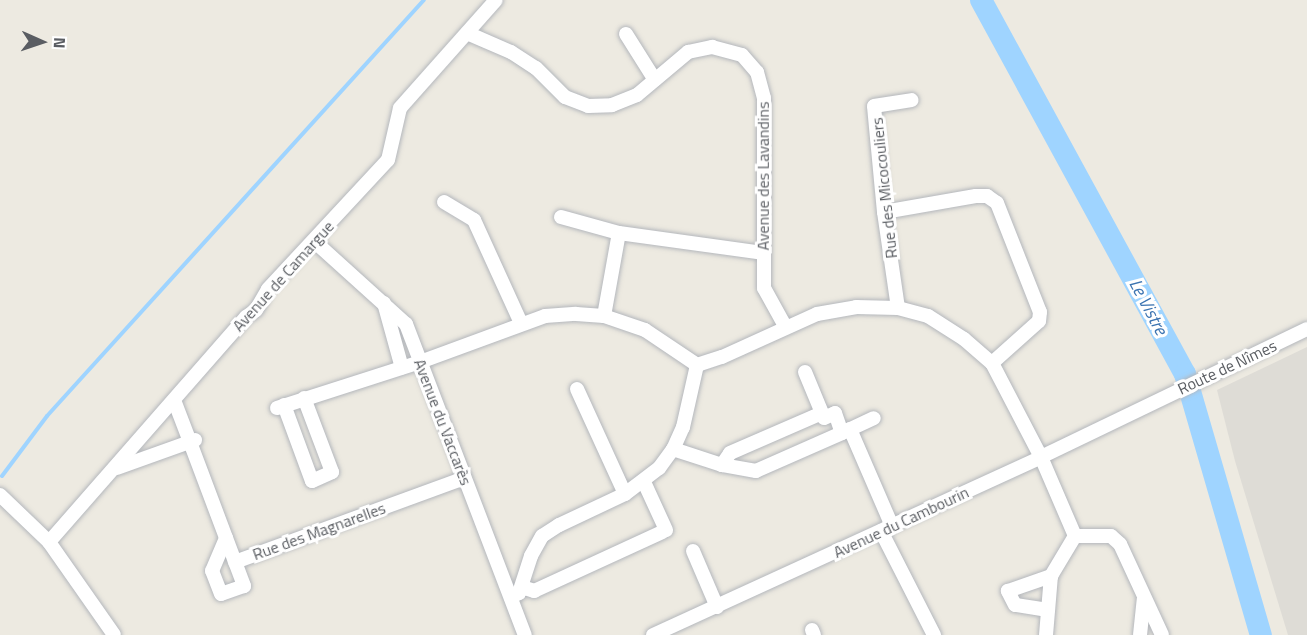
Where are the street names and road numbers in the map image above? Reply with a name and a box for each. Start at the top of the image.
street label: Avenue des Lavandins [753,102,773,250]
street label: Rue des Micocouliers [867,117,901,259]
street label: Avenue de Camargue [228,217,338,335]
street label: Route de Nîmes [1174,336,1280,398]
street label: Avenue du Vaccarès [410,356,476,488]
street label: Avenue du Cambourin [830,482,972,562]
street label: Rue des Magnarelles [250,498,388,564]

